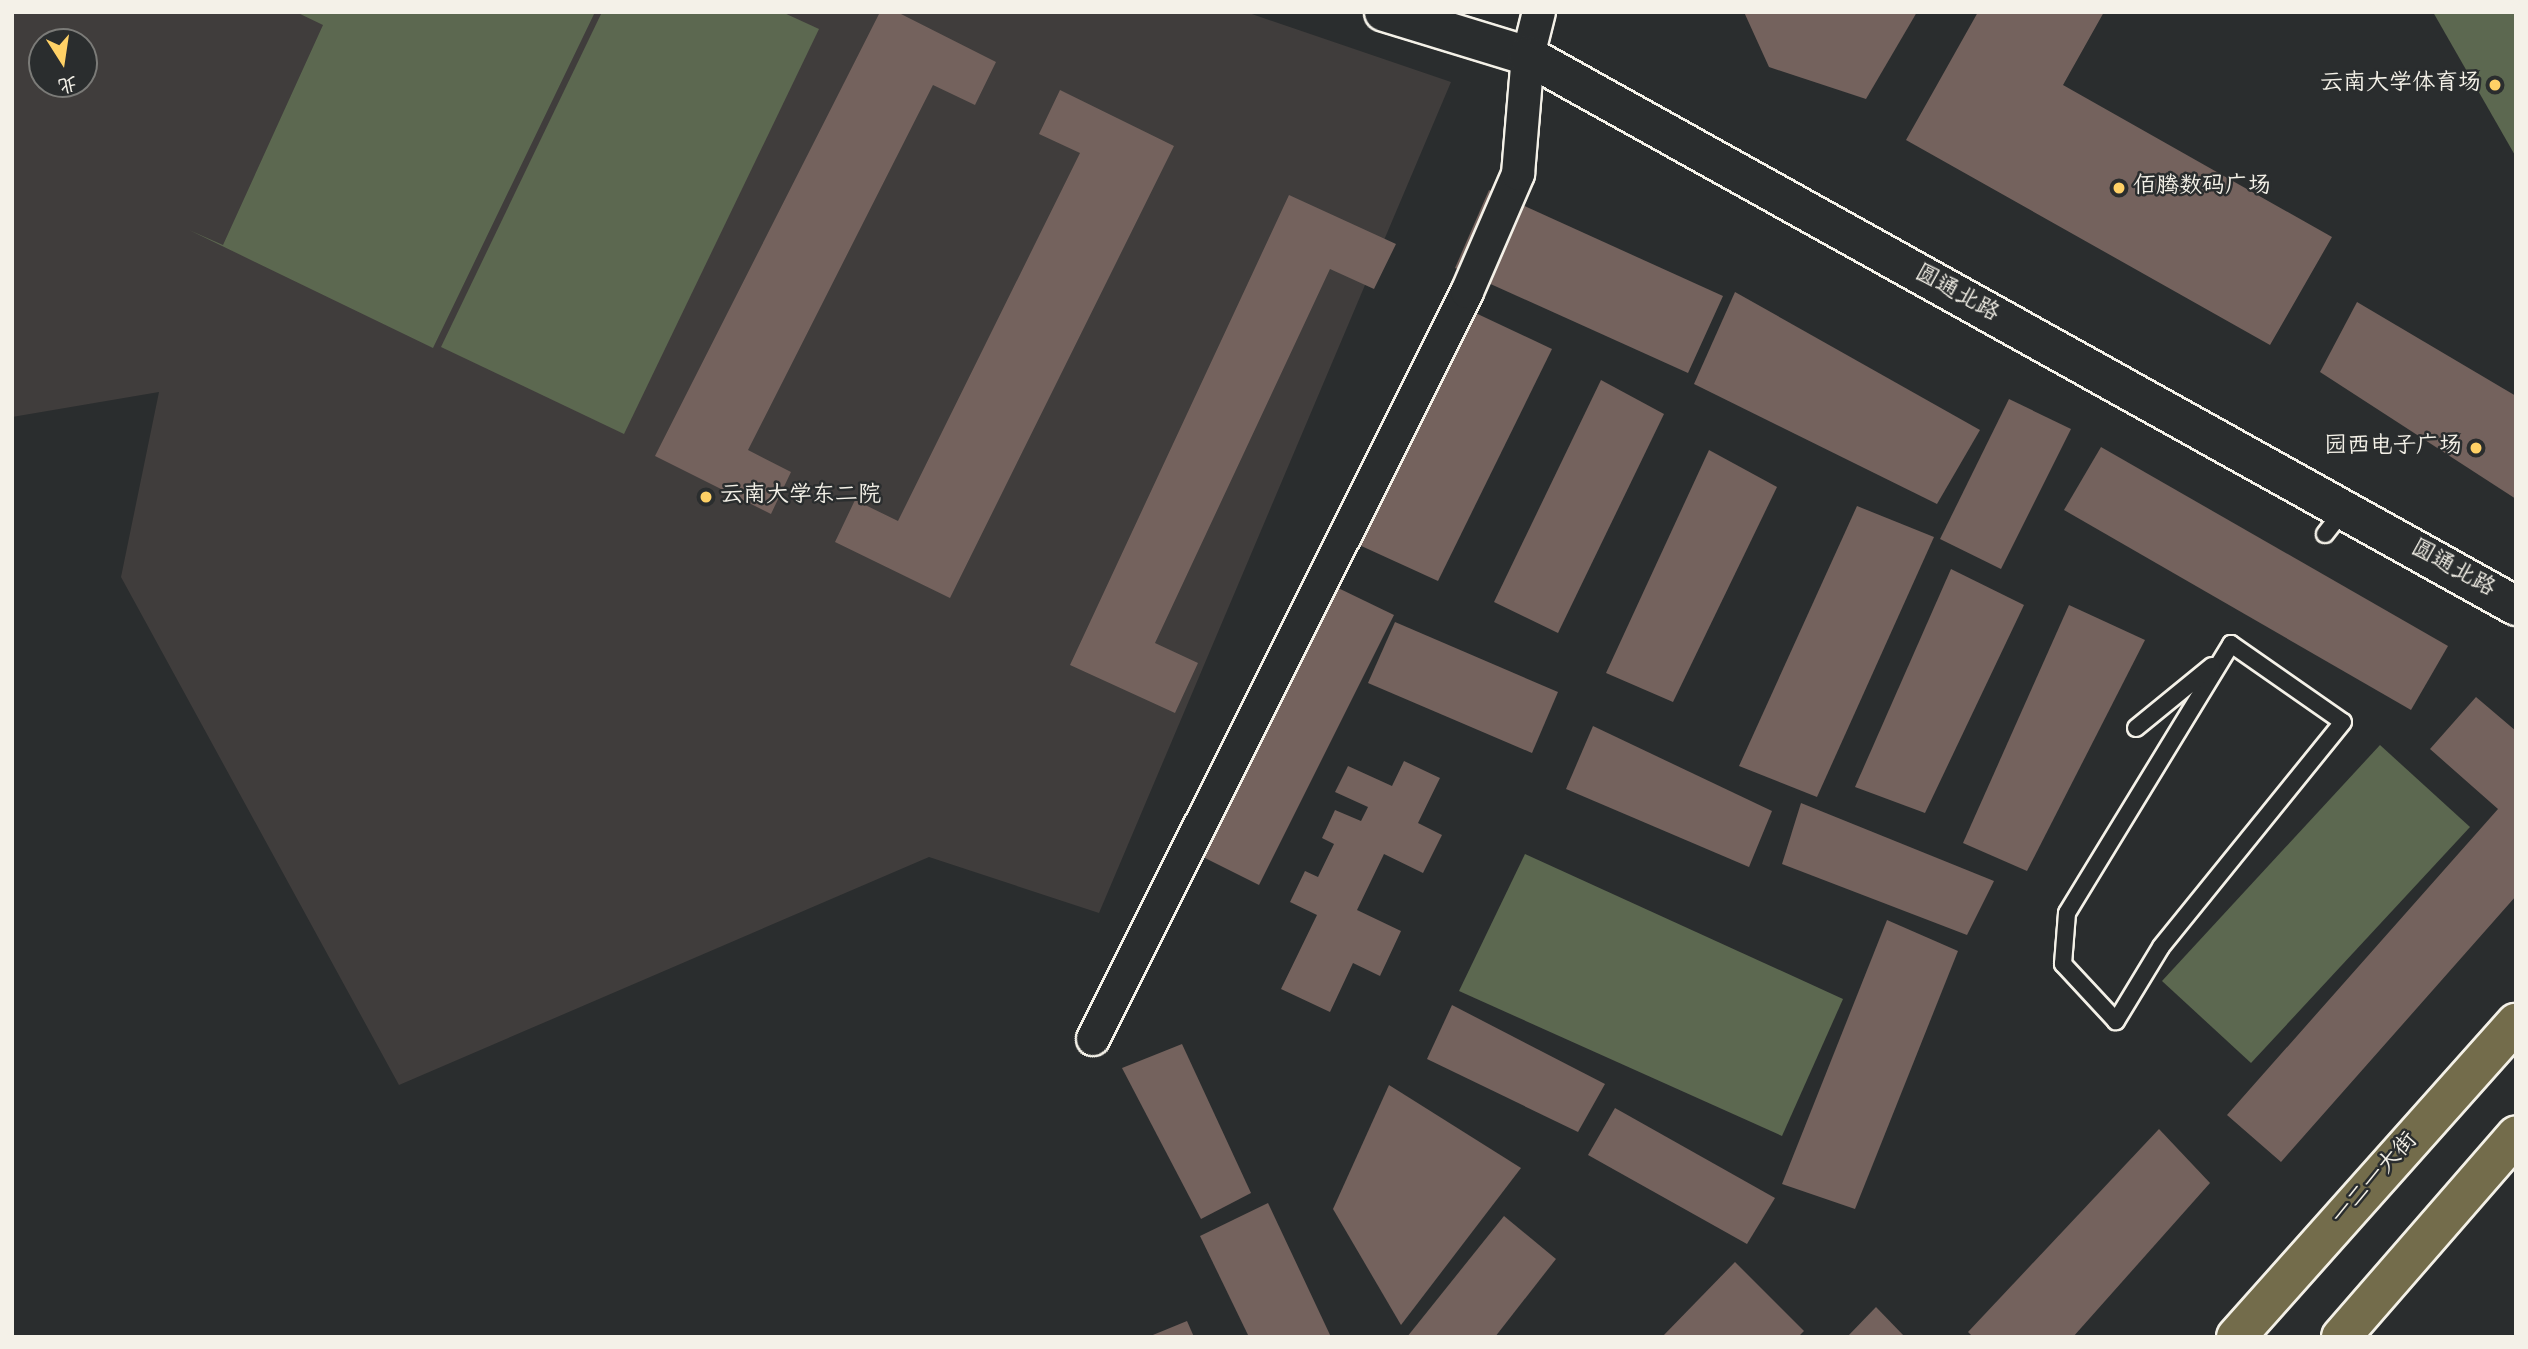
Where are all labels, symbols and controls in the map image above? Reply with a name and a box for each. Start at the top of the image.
north arrow [28,28,98,98]
text: 北 [55,69,79,95]
place label: 云南大学体育场 [2320,71,2481,99]
marker: 云南大学体育场 [2487,77,2503,93]
place label: 佰腾数码广场 [2133,174,2271,202]
marker: 佰腾数码广场 [2111,180,2127,196]
street label: 圆通北路 [1909,261,2003,329]
place label: 园西电子广场 [2324,434,2462,462]
marker: 园西电子广场 [2468,440,2484,456]
place label: 云南大学东二院 [720,483,881,511]
marker: 云南大学东二院 [698,489,714,505]
street label: 圆通北路 [2405,536,2499,604]
street label: 一二一大街 [2327,1128,2425,1232]

